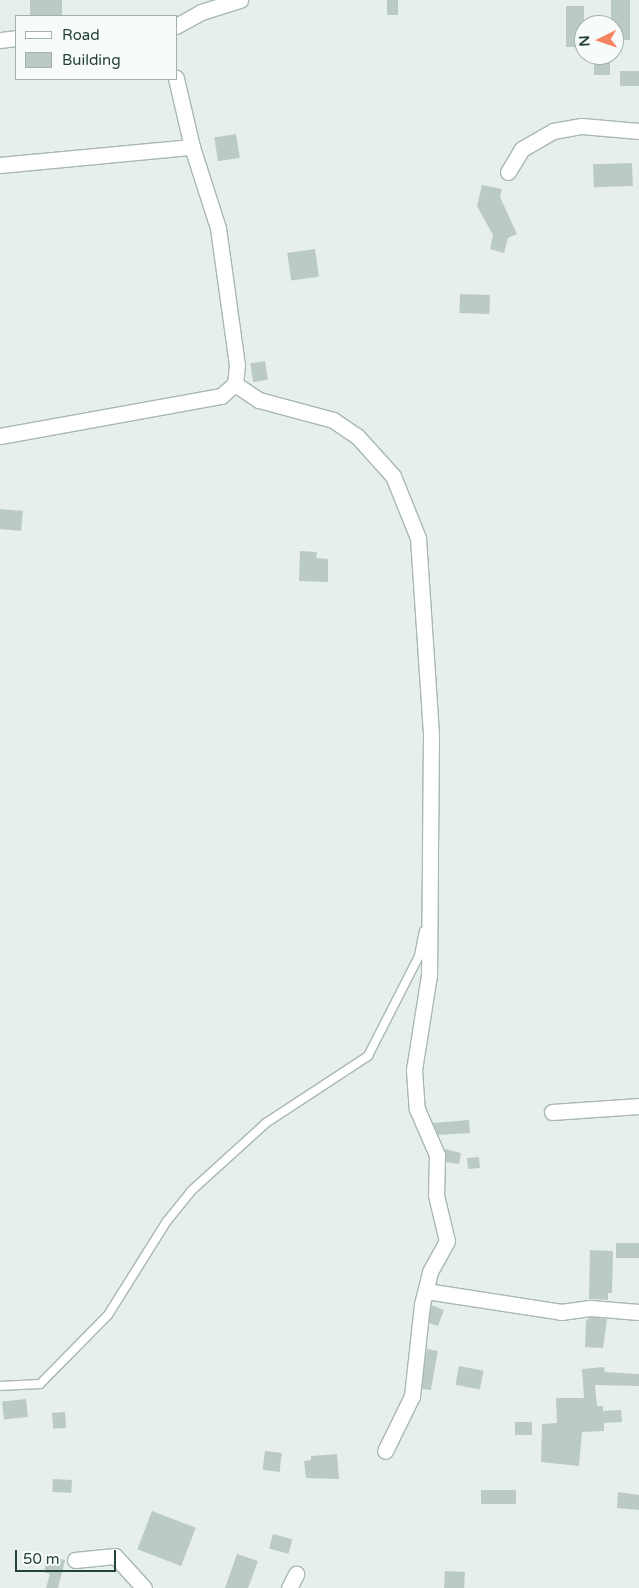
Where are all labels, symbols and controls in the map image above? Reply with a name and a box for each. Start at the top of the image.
legend [15,15,178,80]
north arrow [574,15,624,65]
text: Road [62,26,100,44]
text: N [576,35,593,47]
text: Building [62,51,121,69]
scale bar [18,1540,119,1572]
text: 50 m [23,1550,60,1568]

